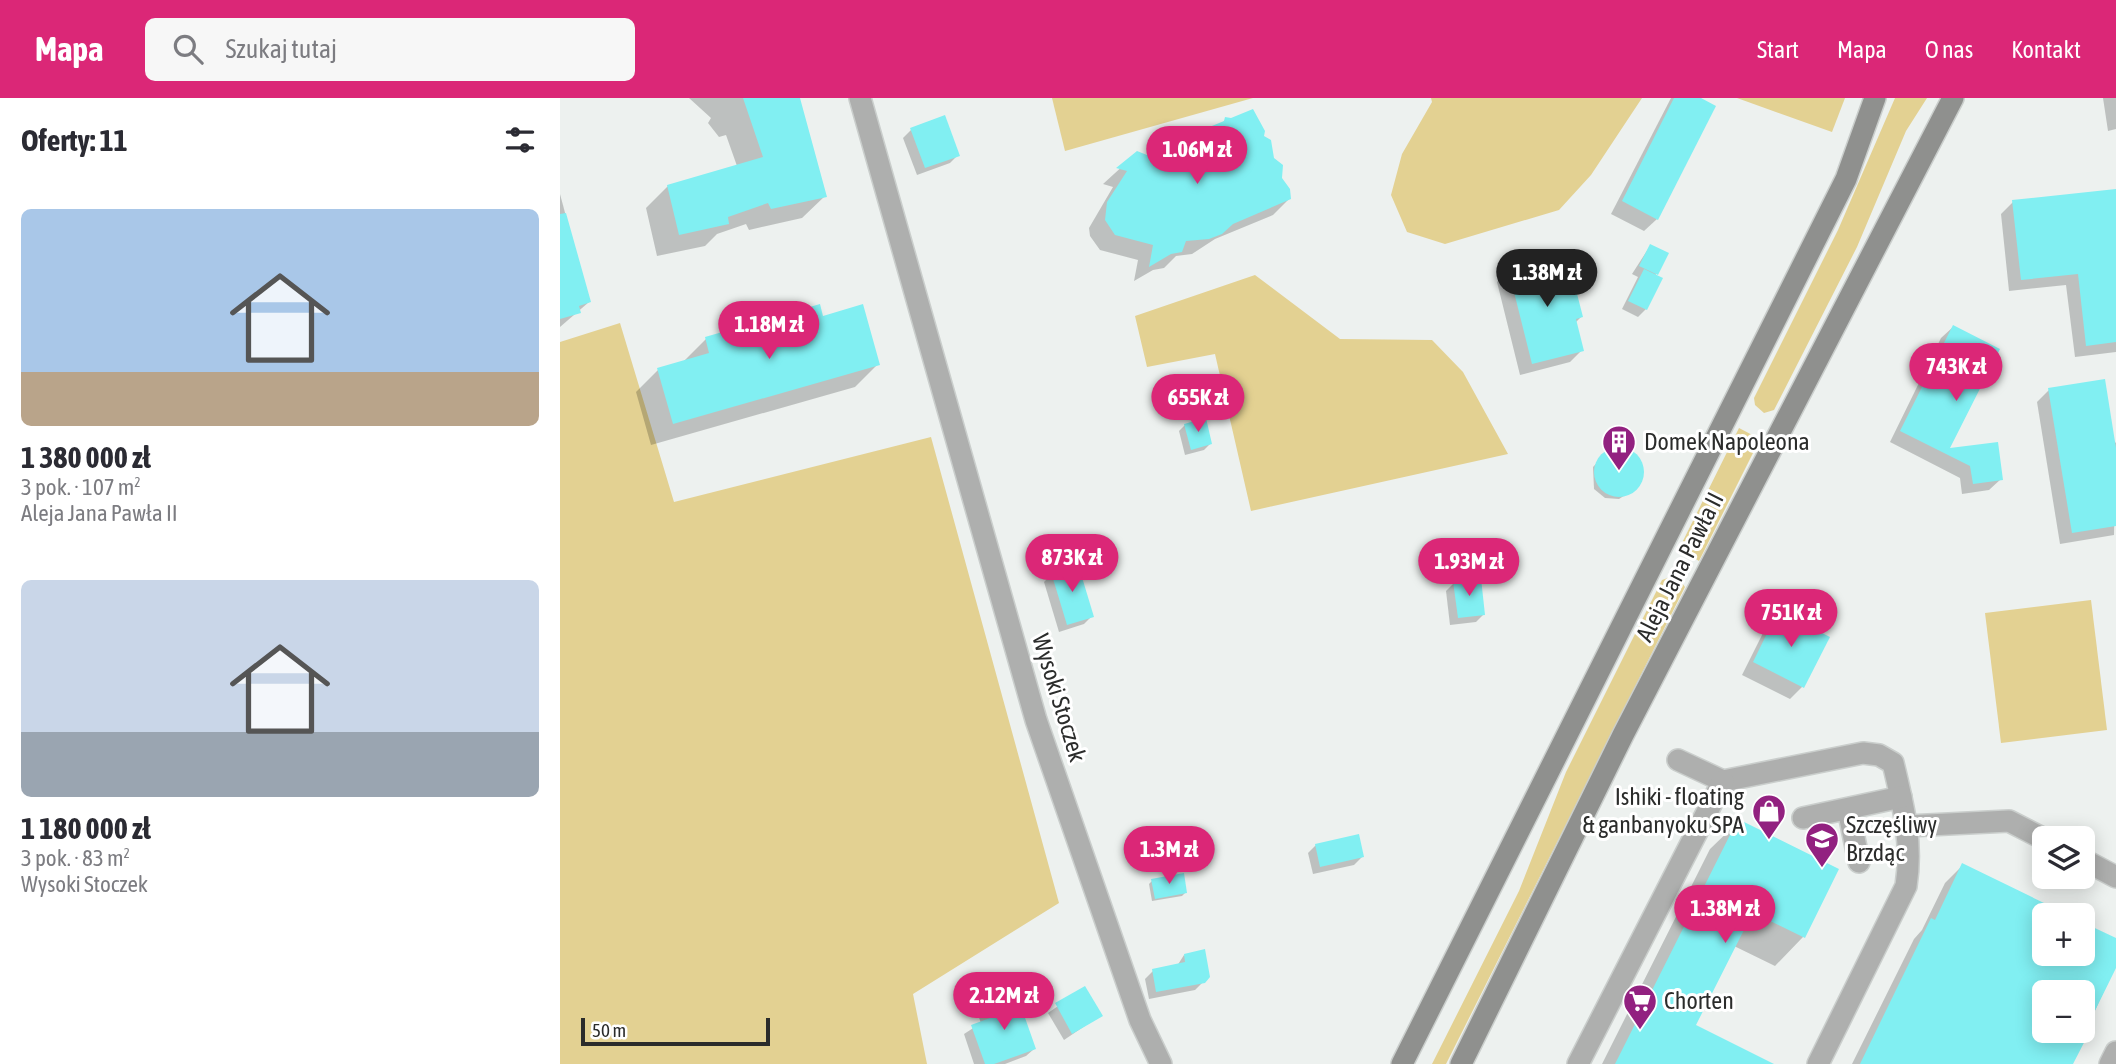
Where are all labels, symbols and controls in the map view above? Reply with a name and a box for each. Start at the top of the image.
search box [145,18,635,81]
text: Mapa [35,30,103,68]
icon: search [169,30,207,68]
text: Szukaj tutaj [225,34,337,64]
text: Start [1757,36,1799,63]
text: Mapa [1837,36,1887,63]
text: O nas [1925,36,1973,63]
text: Kontakt [2011,36,2081,63]
icon: filters [501,121,539,159]
text: Oferty: 11 [21,123,128,157]
pin: 1.06M zł [1125,126,1269,186]
text: 1.06M zł [1162,136,1232,162]
pin: 1.38M zł [1475,250,1619,309]
icon: home [217,255,343,381]
text: 1.38M zł [1512,259,1582,285]
pin: 1.18M zł [697,302,841,361]
text: 1.18M zł [734,311,804,337]
pin: 743K zł [1891,344,2021,403]
text: 743K zł [1925,353,1987,379]
pin: 655K zł [1133,374,1263,434]
text: 655K zł [1167,384,1229,410]
building icon: Domek Napoleona [1600,423,1638,472]
place label: Domek Napoleona [1644,428,1810,455]
text: 1 380 000 zł [21,440,151,474]
text: 3 pok. · 107 m² [21,474,141,500]
street label: Aleja Jana Pawła II [1630,488,1729,646]
text: Aleja Jana Pawła II [21,500,178,526]
pin: 873K zł [1007,534,1137,594]
pin: 1.93M zł [1397,538,1541,598]
text: 873K zł [1041,544,1103,570]
text: 1.93M zł [1434,548,1504,574]
pin: 751K zł [1726,589,1856,649]
text: 751K zł [1760,599,1822,625]
icon: home [217,626,343,752]
street label: Wysoki Stoczek [1027,631,1092,766]
place label: Ishiki - floating & ganbanyoku SPA [1582,783,1745,838]
shop icon: Ishiki - floating & ganbanyoku SPA [1750,792,1788,841]
text: 1 180 000 zł [21,811,151,845]
place label: Szczęśliwy Brzdąc [1846,811,1937,866]
school or university icon: Szczęśliwy Brzdąc [1803,820,1841,869]
pin: 1.3M zł [1104,826,1234,886]
map controls [2032,826,2095,1043]
button: layers [2032,826,2095,889]
text: 1.3M zł [1140,836,1198,862]
text: 3 pok. · 83 m² [21,845,130,871]
text: Wysoki Stoczek [21,871,148,897]
pin: 1.38M zł [1653,886,1797,945]
text: 1.38M zł [1690,895,1760,921]
button: + [2032,903,2095,966]
pin: 2.12M zł [932,972,1076,1032]
button: − [2032,980,2095,1043]
text: 2.12M zł [969,982,1039,1008]
supermarket icon: Chorten [1621,982,1659,1031]
place label: Chorten [1664,987,1734,1014]
scale bar [581,1015,770,1047]
text: 50 m [592,1019,626,1041]

